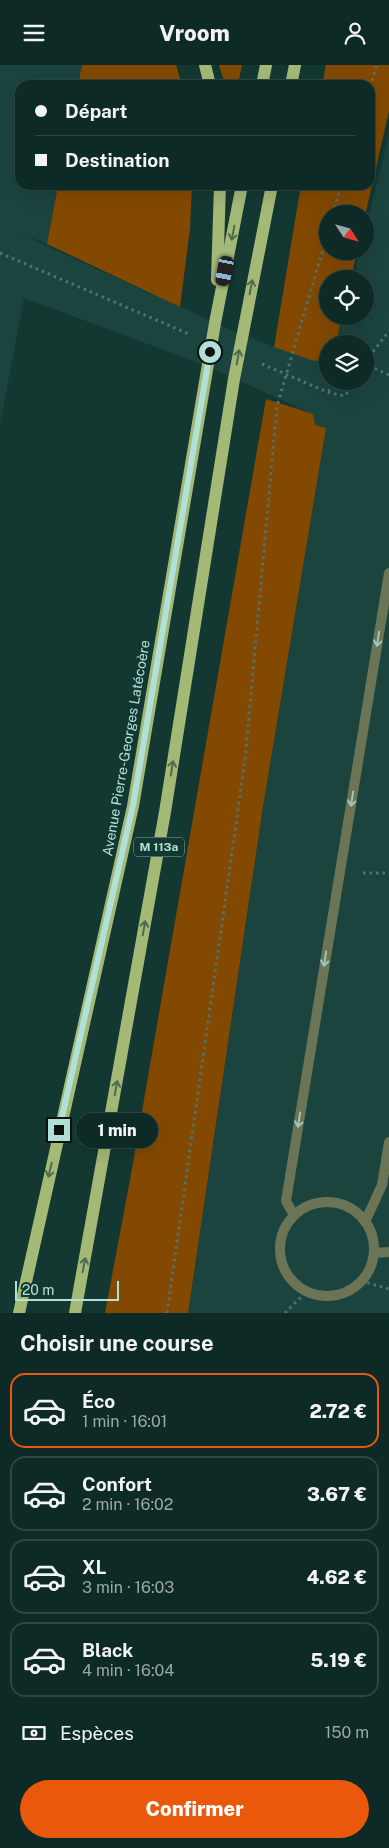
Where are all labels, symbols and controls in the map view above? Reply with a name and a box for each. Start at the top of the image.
icon: menu [20,19,48,47]
icon: person [341,19,369,47]
text: Vroom [159,20,230,46]
text: Départ [65,100,128,122]
text: Destination [65,149,169,171]
north arrow [319,205,374,260]
map controls [319,205,374,390]
one-way arrow [227,224,237,240]
car [214,255,235,287]
button: locate [319,270,374,325]
one-way arrow [247,280,257,296]
button: layers [319,335,374,390]
route start [199,341,221,363]
one-way arrow [234,350,244,366]
one-way arrow [373,630,383,646]
street label: Avenue Pierre-Georges Latécoère [99,639,153,857]
one-way arrow [168,760,178,776]
one-way arrow [346,791,356,807]
road number: M 113a [134,837,184,857]
one-way arrow [140,920,150,936]
one-way arrow [320,951,330,967]
one-way arrow [111,1080,121,1096]
one-way arrow [294,1111,304,1127]
callout: 1 min [76,1113,159,1147]
route end [48,1119,70,1141]
text: 1 min [97,1121,137,1140]
one-way arrow [45,1161,54,1177]
one-way arrow [79,1257,89,1273]
scale bar [15,1278,119,1301]
text: 20 m [22,1282,54,1298]
text: Choisir une course [20,1330,214,1356]
icon: car [22,1388,67,1433]
text: Éco [82,1390,115,1412]
text: 2.72 € [309,1400,367,1422]
text: 1 min · 16:01 [82,1412,167,1431]
icon: car [22,1471,67,1516]
text: Confort [82,1473,152,1495]
text: 3.67 € [307,1483,367,1505]
text: 2 min · 16:02 [82,1495,173,1514]
icon: car [22,1554,67,1599]
text: XL [82,1556,107,1578]
text: 4.62 € [307,1566,367,1588]
text: 3 min · 16:03 [82,1578,174,1597]
icon: car [22,1637,67,1682]
text: Black [82,1639,133,1661]
text: 5.19 € [310,1649,367,1671]
text: 4 min · 16:04 [82,1661,174,1680]
icon: cash [20,1719,48,1747]
text: Espèces [60,1722,134,1744]
text: 150 m [325,1723,369,1742]
button: Confirmer [20,1780,369,1838]

